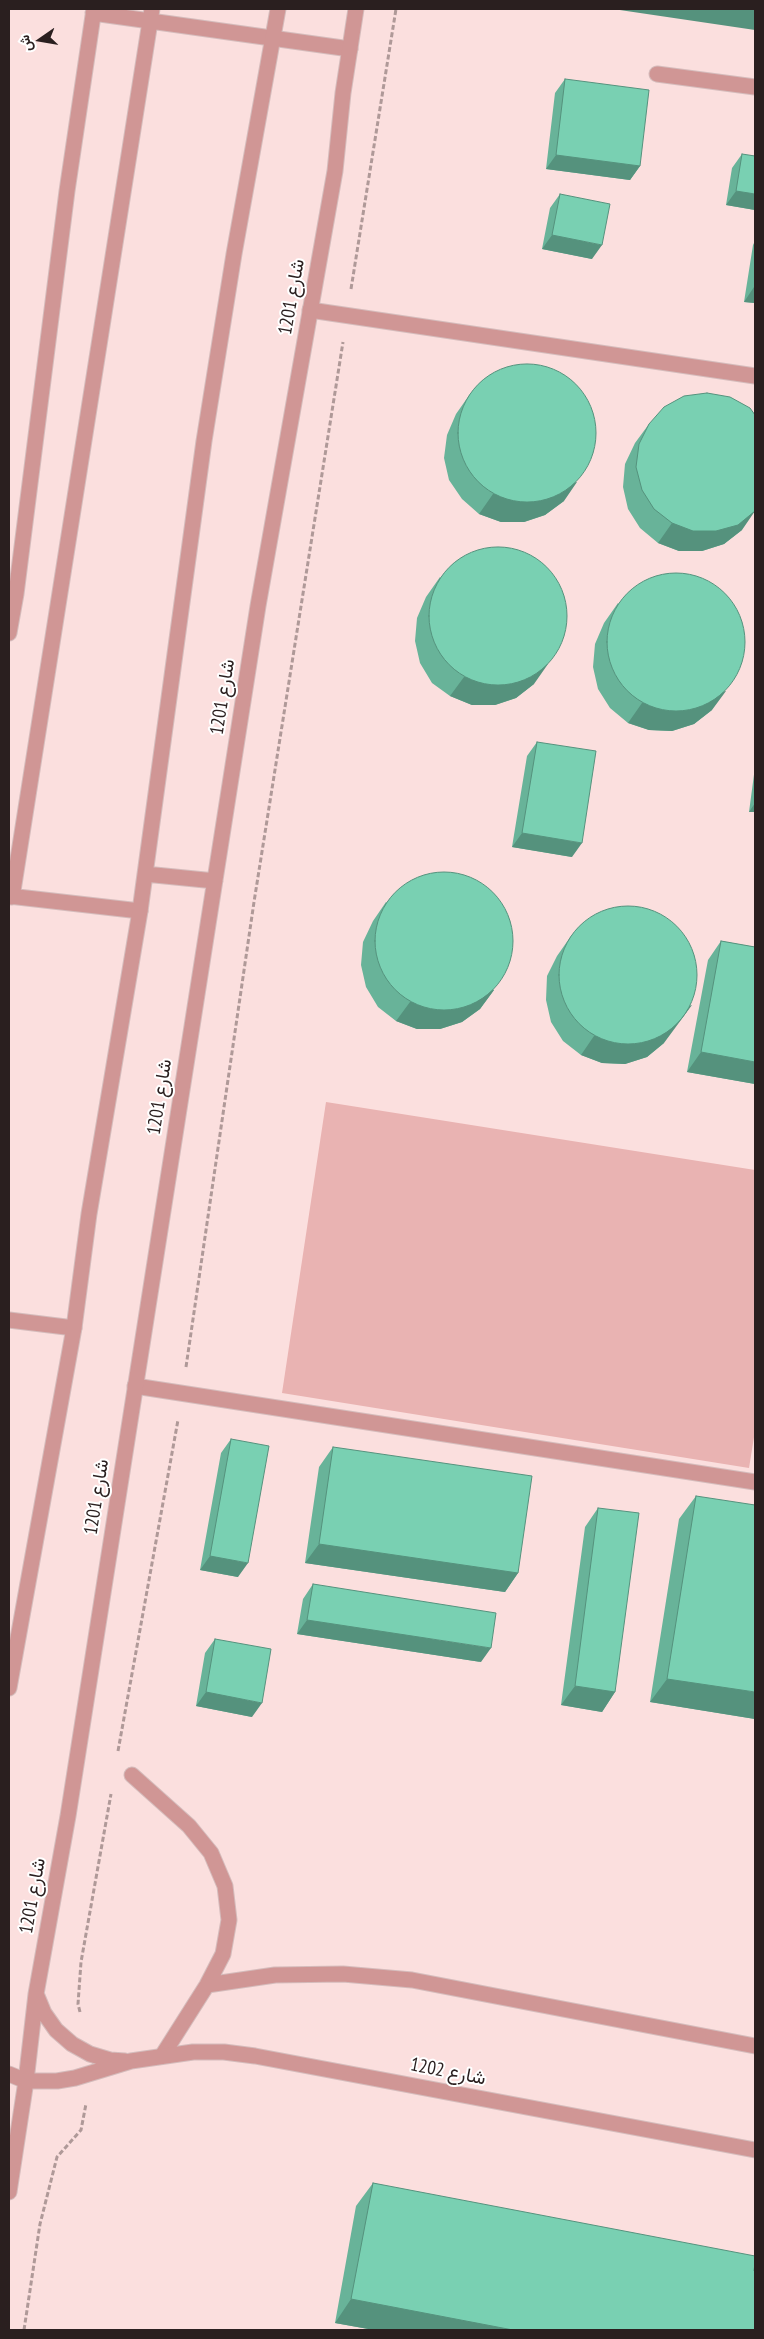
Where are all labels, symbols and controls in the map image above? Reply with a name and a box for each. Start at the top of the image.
north arrow [15,15,65,65]
text: ش [15,33,36,54]
street label: شارع 1201 [274,257,310,337]
street label: شارع 1201 [206,657,240,737]
street label: شارع 1201 [143,1057,177,1137]
street label: شارع 1201 [80,1457,114,1537]
street label: شارع 1201 [15,1856,51,1936]
street label: شارع 1202 [408,2054,488,2090]

